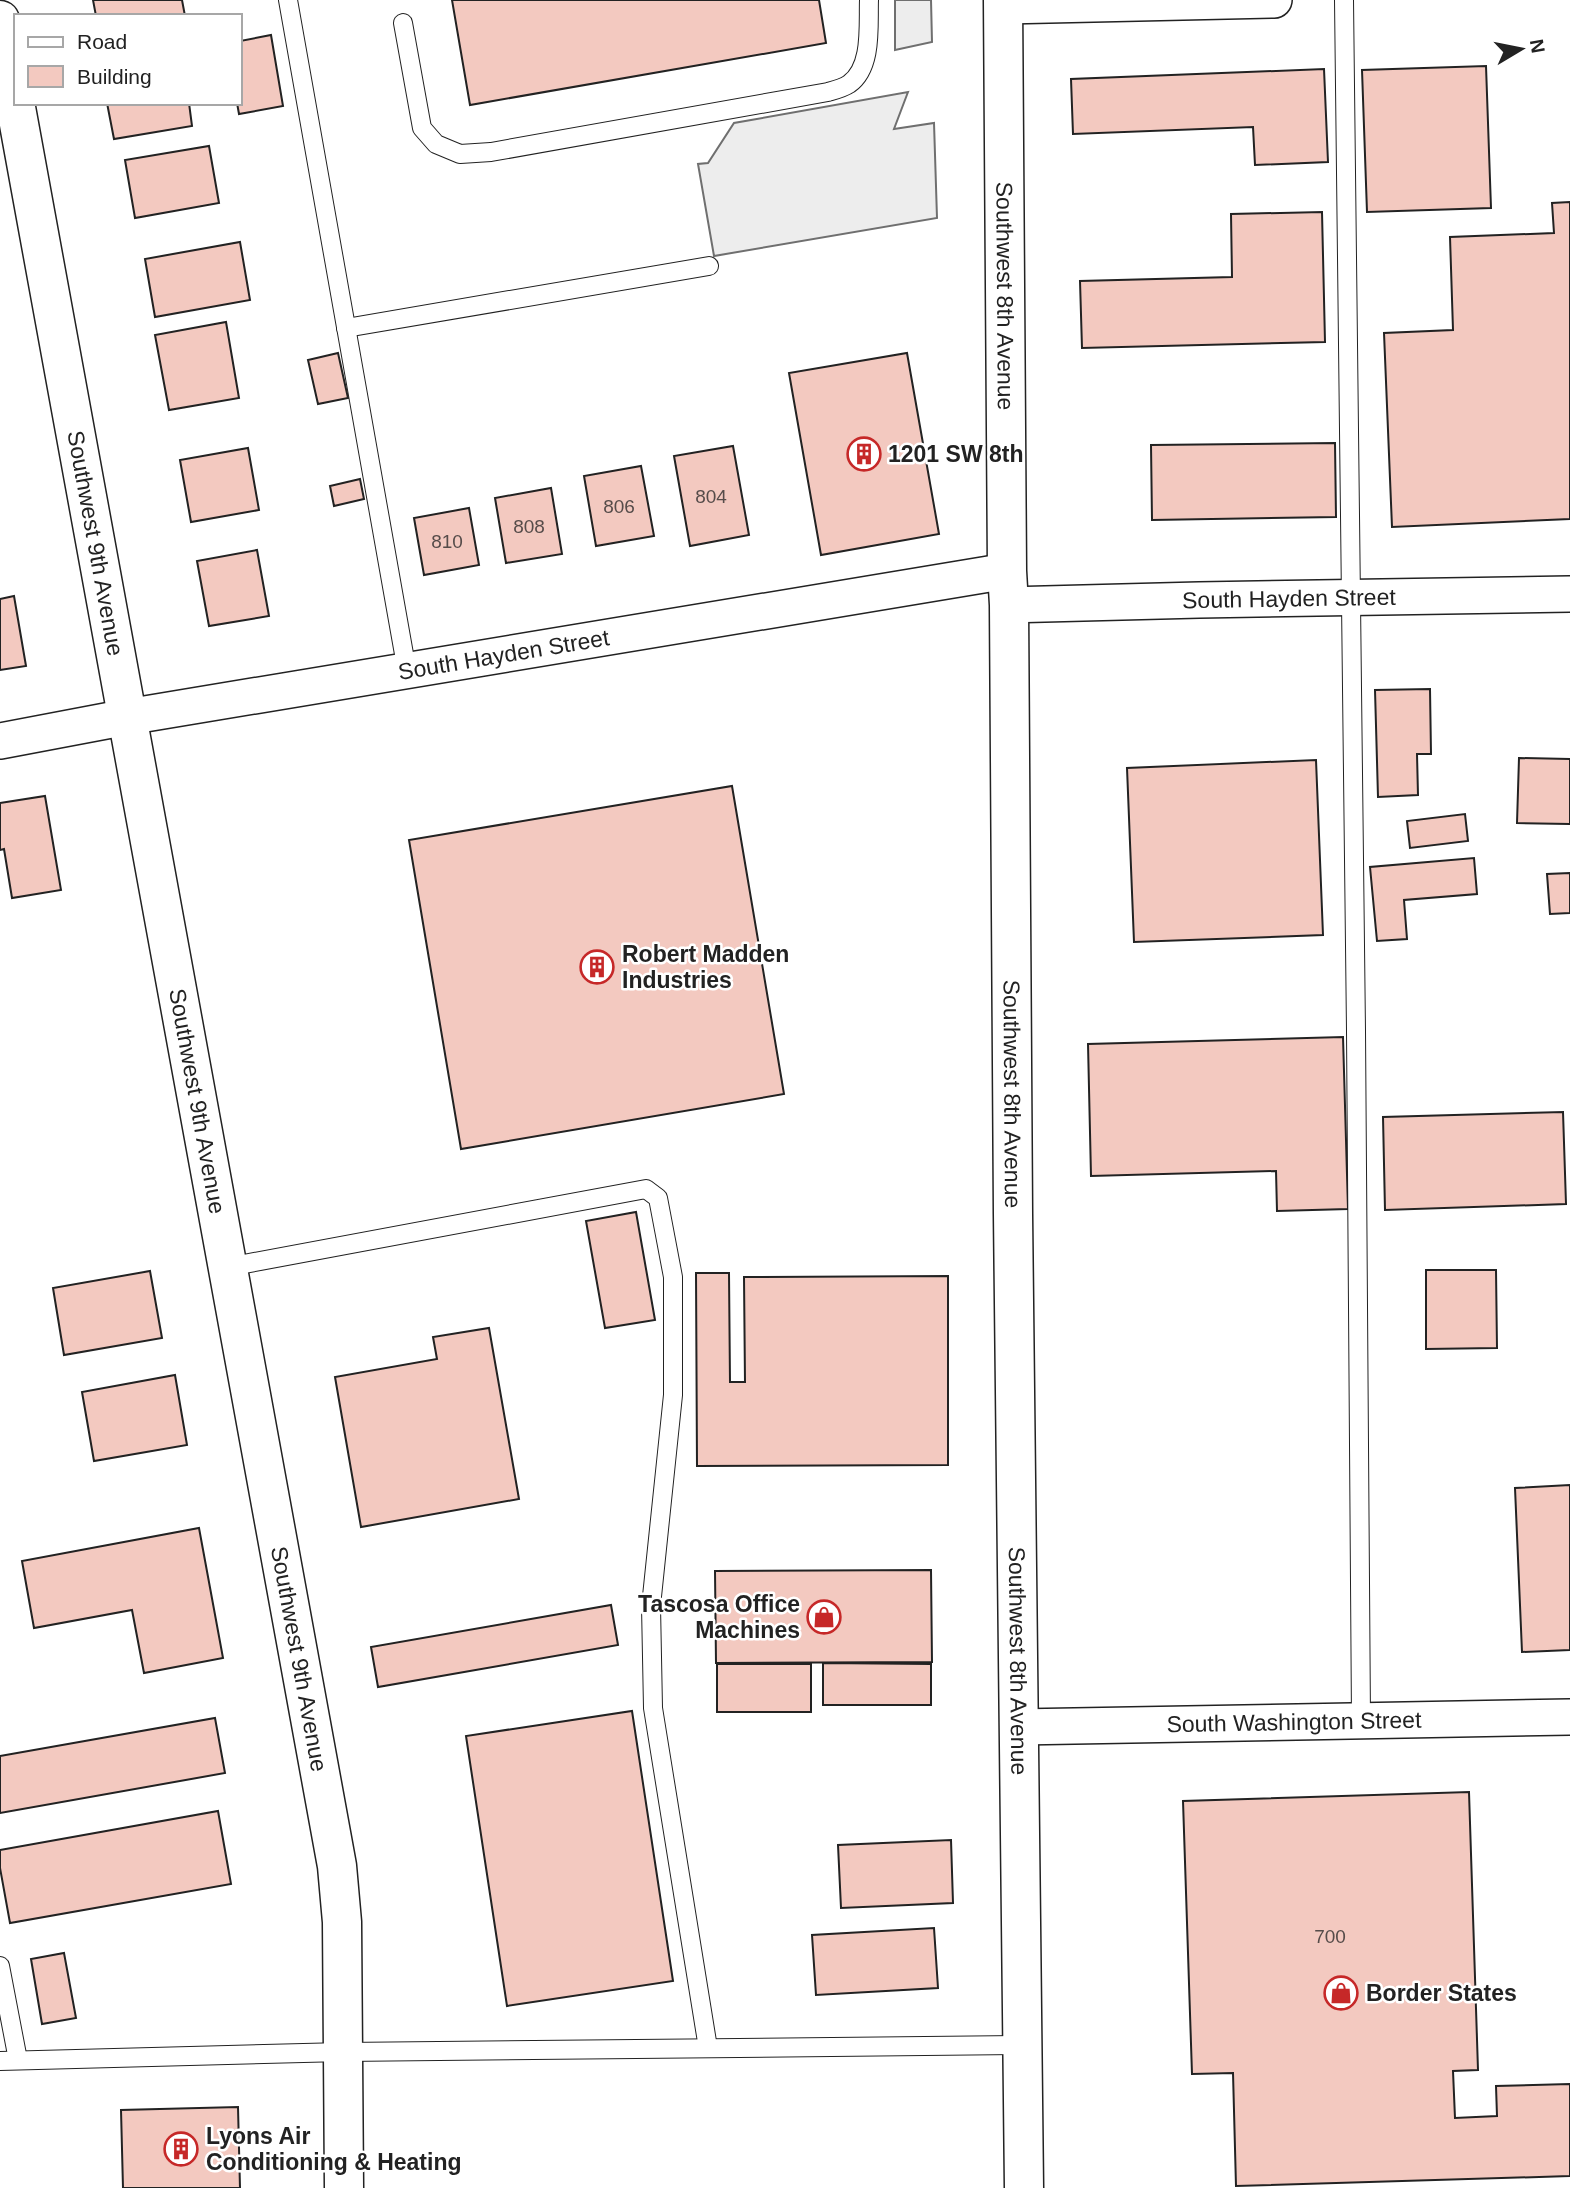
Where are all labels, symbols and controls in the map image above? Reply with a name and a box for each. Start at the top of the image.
legend [14,14,242,105]
north arrow [1486,14,1556,84]
text: Road [77,30,127,53]
text: N [1526,38,1549,55]
text: Building [77,65,152,88]
street label: Southwest 8th Avenue [991,182,1019,410]
street label: Southwest 9th Avenue [62,429,129,658]
building icon: 1201 SW 8th [845,435,883,473]
place label: 1201 SW 8th [888,441,1024,467]
house number: 804 [695,486,727,507]
house number: 806 [603,496,635,517]
house number: 808 [513,516,545,537]
house number: 810 [431,531,463,552]
street label: South Hayden Street [1182,584,1397,613]
street label: South Hayden Street [396,624,612,685]
place label: Robert Madden Industries [622,941,789,993]
building icon: Robert Madden Industries [578,948,616,986]
street label: Southwest 8th Avenue [998,980,1026,1208]
street label: Southwest 9th Avenue [164,986,231,1216]
street label: Southwest 9th Avenue [266,1544,333,1774]
street label: Southwest 8th Avenue [1004,1546,1032,1775]
place label: Tascosa Office Machines [638,1591,800,1643]
shop icon: Tascosa Office Machines [805,1598,843,1636]
street label: South Washington Street [1166,1707,1422,1737]
house number: 700 [1314,1926,1346,1947]
shop icon: Border States [1322,1974,1360,2012]
place label: Border States [1366,1980,1517,2006]
place label: Lyons Air Conditioning & Heating [206,2123,462,2175]
building icon: Lyons Air Conditioning & Heating [162,2130,200,2168]

